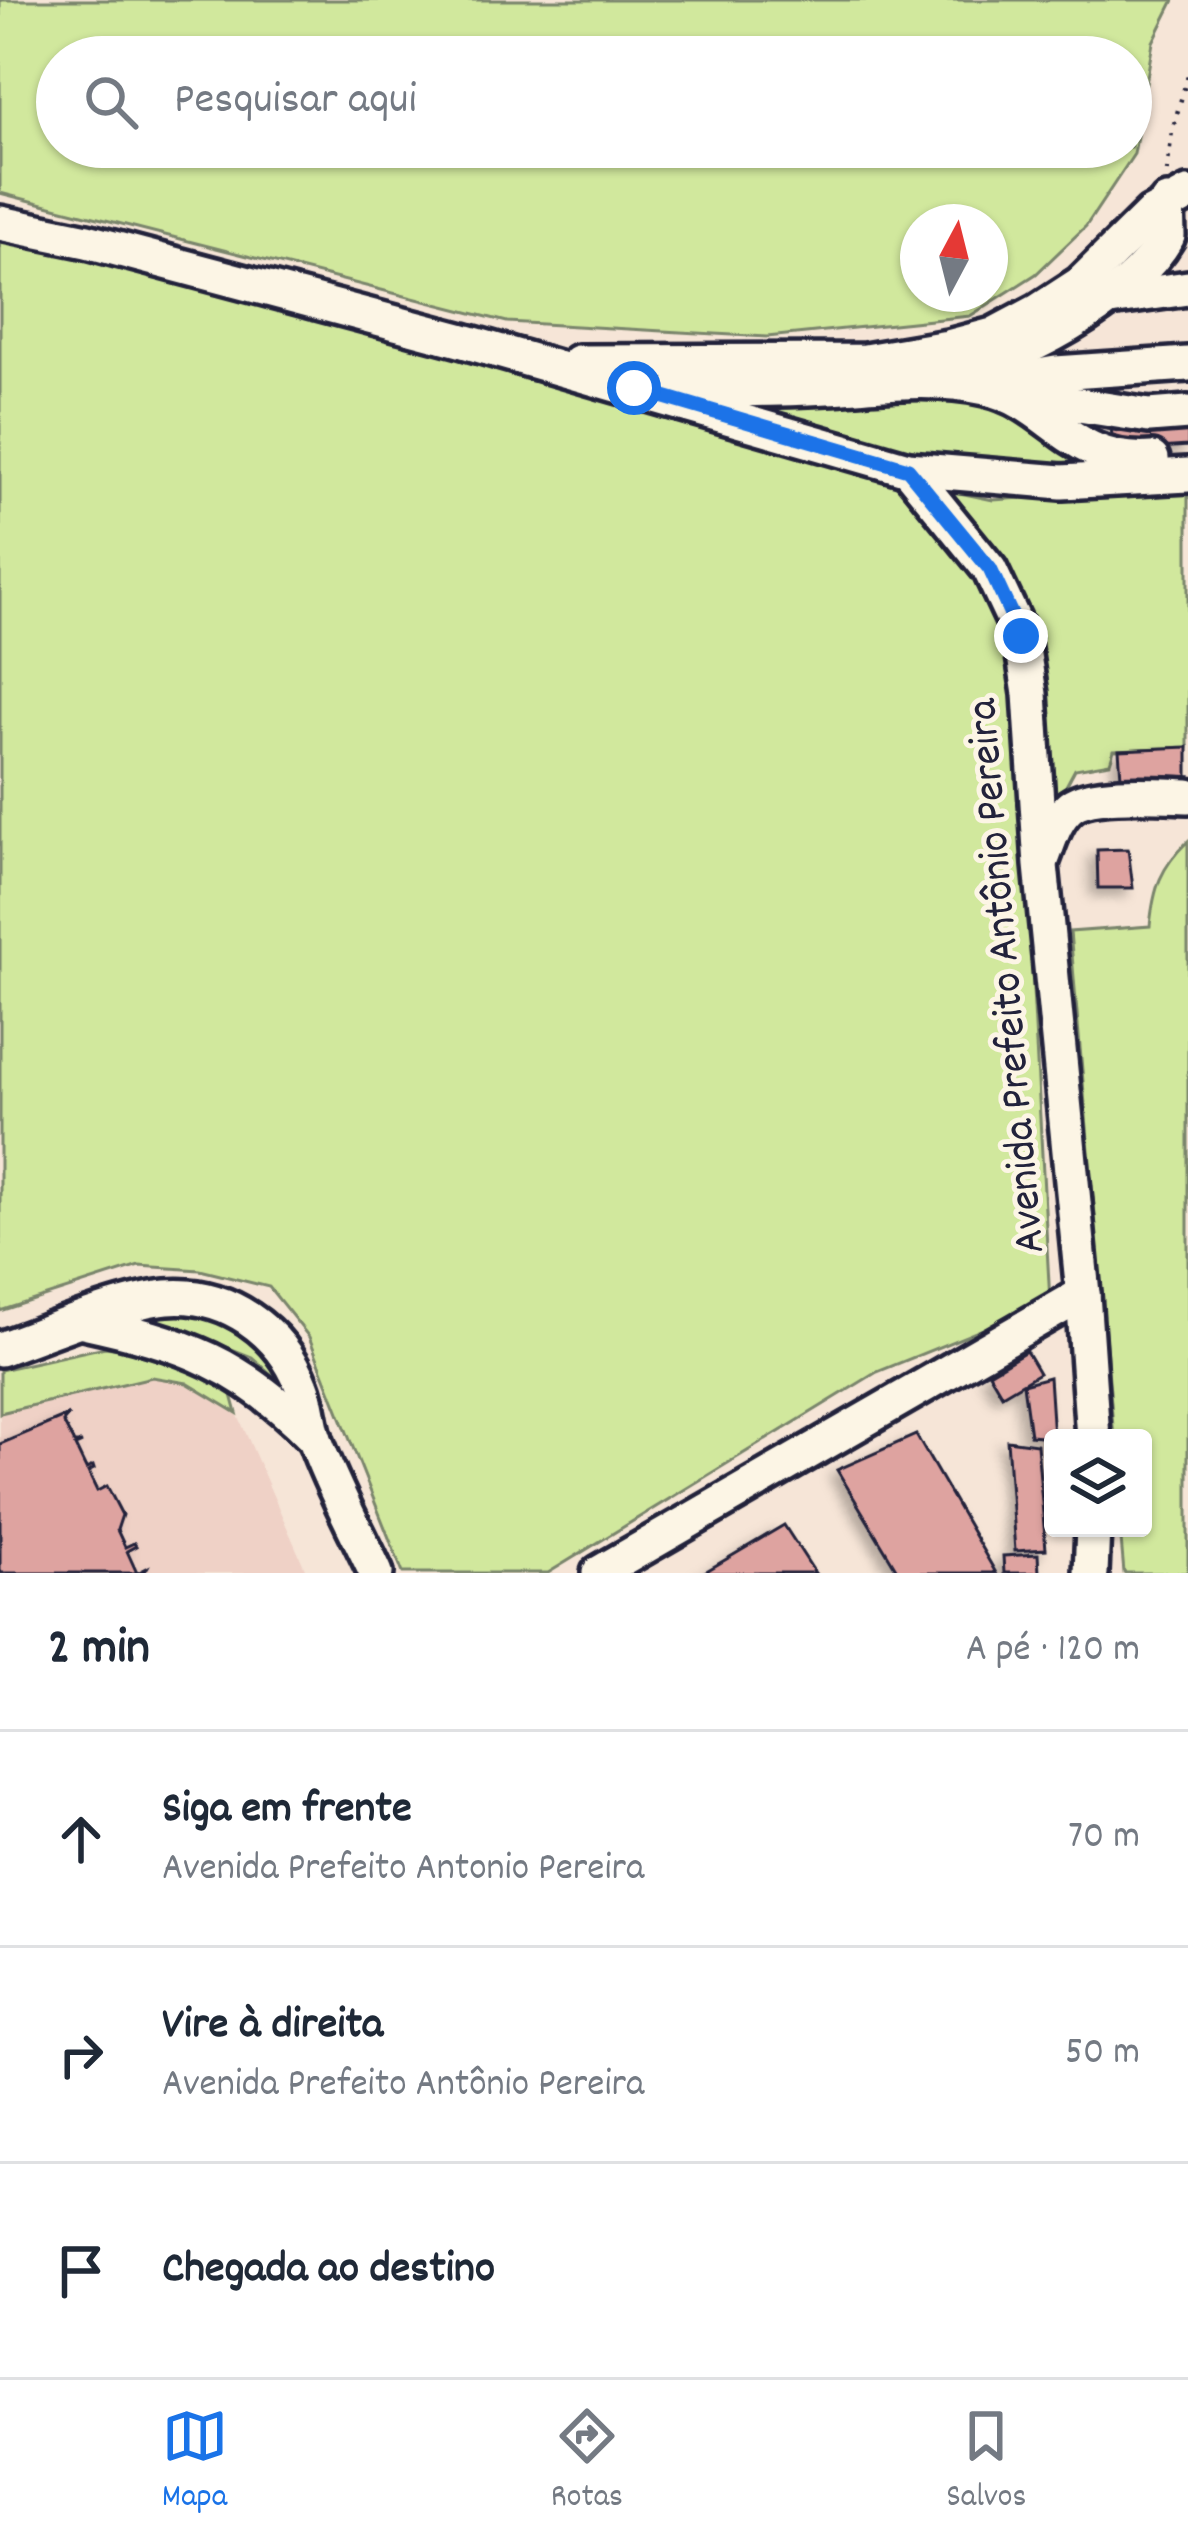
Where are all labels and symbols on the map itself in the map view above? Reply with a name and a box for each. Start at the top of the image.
north arrow [900,204,1008,312]
route start [607,361,661,415]
route end [994,609,1048,663]
street label: Avenida Prefeito Antônio Pereira [953,695,1065,1256]

